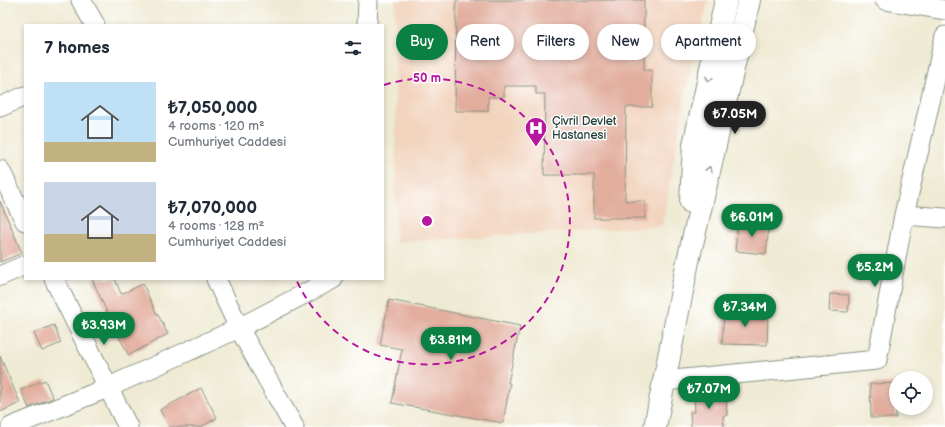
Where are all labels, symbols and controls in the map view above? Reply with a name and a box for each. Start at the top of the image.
chip: Buy [396,24,448,60]
chip: Rent [456,24,514,60]
chip: Filters [522,24,589,60]
chip: New [597,24,653,60]
chip: Apartment [661,24,756,60]
icon: filters [342,37,364,59]
text: 7 homes [44,38,110,58]
text: 50 m [413,71,441,86]
one-way arrow [705,76,713,82]
icon: home [76,98,124,146]
text: ₺7,050,000 [168,98,257,118]
pin: ₺7.05M [702,101,768,135]
text: ₺7.05M [713,106,757,122]
place label: Çivril Devlet Hastanesi [552,114,617,143]
hospital icon: Çivril Devlet Hastanesi [523,115,549,148]
text: 4 rooms · 120 m² [168,118,265,134]
text: Cumhuriyet Caddesi [168,134,286,150]
one-way arrow [705,166,713,172]
icon: home [76,198,124,246]
text: ₺7,070,000 [168,198,257,218]
pin: ₺6.01M [719,204,785,238]
text: ₺6.01M [731,209,773,225]
centre of rings [420,214,434,228]
text: 4 rooms · 128 m² [168,218,264,234]
text: Cumhuriyet Caddesi [168,234,286,250]
pin: ₺5.2M [847,254,903,288]
text: ₺5.2M [857,259,893,275]
pin: ₺7.34M [712,294,778,328]
text: ₺7.34M [723,299,767,315]
pin: ₺3.93M [71,312,137,346]
text: ₺3.93M [82,317,126,333]
pin: ₺3.81M [418,327,484,361]
text: ₺3.81M [430,332,472,348]
map controls [889,371,933,415]
button: locate [889,371,933,415]
pin: ₺7.07M [676,376,742,410]
text: ₺7.07M [687,381,731,397]

